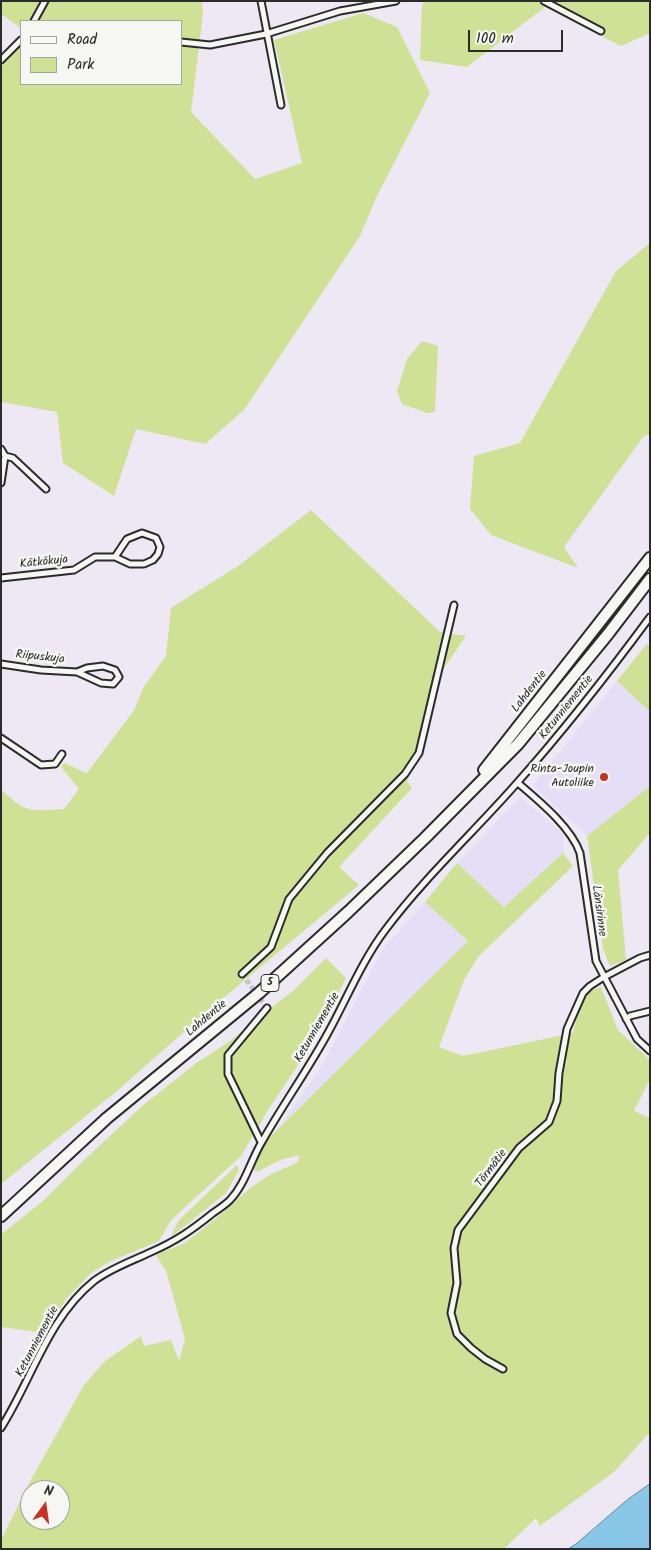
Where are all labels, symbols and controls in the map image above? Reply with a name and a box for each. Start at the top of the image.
legend [20,20,182,85]
scale bar [471,20,566,52]
text: 100 m [476,27,514,51]
text: Road [67,28,97,52]
text: Park [67,53,94,77]
street label: Kätkökuja [19,553,69,573]
street label: Riipuskuja [15,648,65,668]
street label: Lahdentie [509,668,551,716]
street label: Ketunniementie [537,673,597,743]
place label: Rinta-Joupin Autoliike [530,763,594,791]
marker: Rinta-Joupin Autoliike [598,771,610,783]
street label: Länsirinne [587,884,609,938]
road number: 5 [261,974,279,991]
street label: Ketunniementie [292,991,344,1065]
street label: Lahdentie [183,998,231,1040]
street label: Törmätie [473,1147,511,1191]
street label: Ketunniementie [13,1304,63,1380]
north arrow [20,1480,70,1530]
text: N [41,1480,55,1503]

